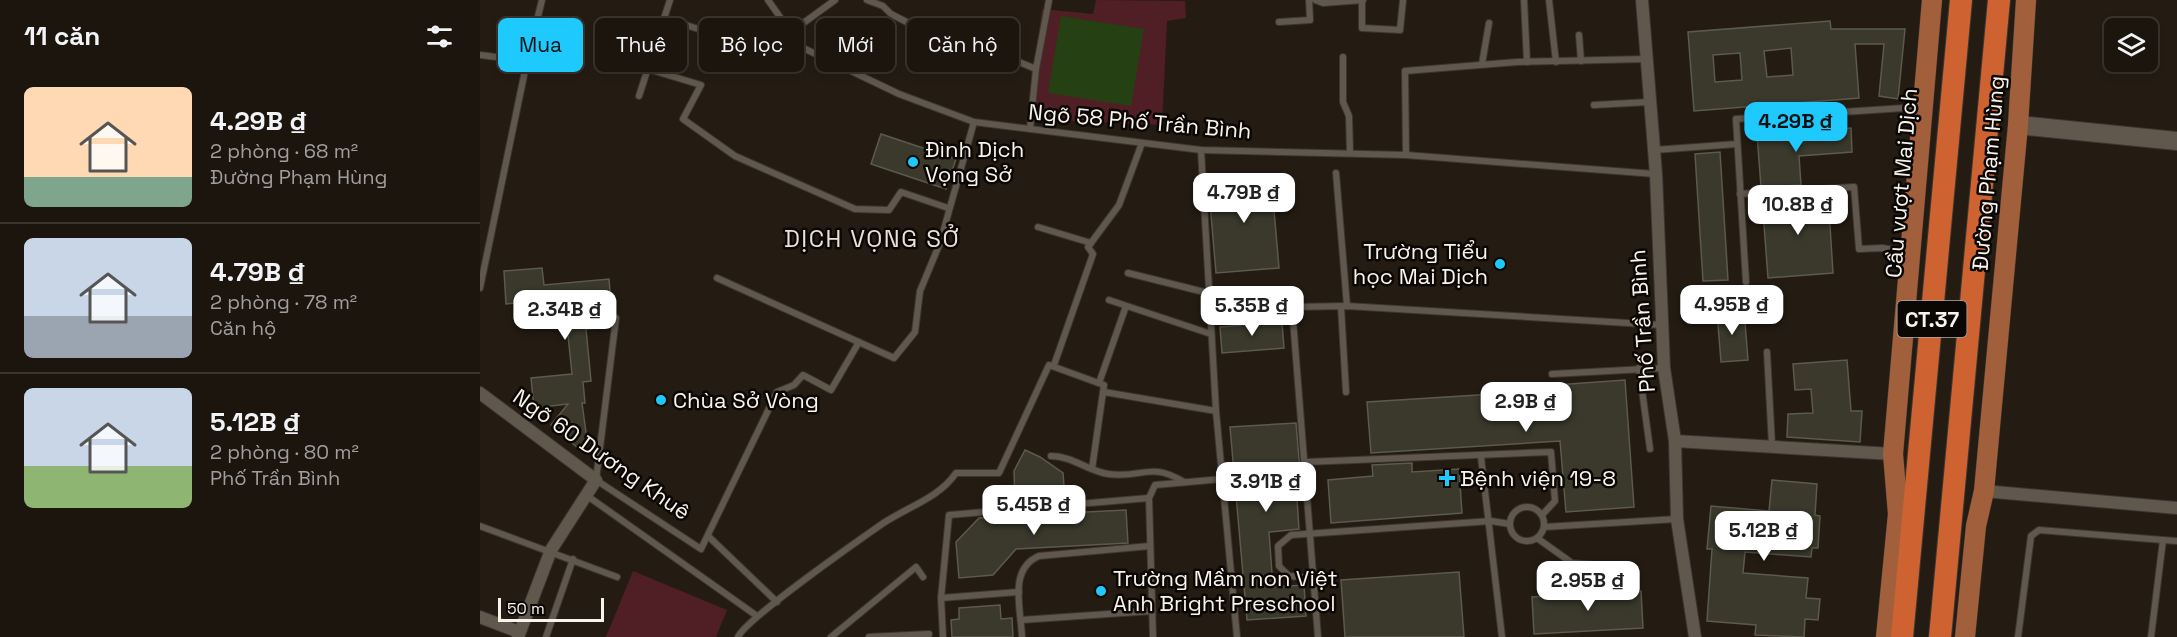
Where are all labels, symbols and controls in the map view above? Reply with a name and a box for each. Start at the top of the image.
chip: Mua [498,18,583,72]
chip: Thuê [595,18,687,72]
chip: Bộ lọc [699,18,804,72]
chip: Mới [816,18,895,72]
chip: Căn hộ [907,18,1019,72]
map controls [2104,18,2158,72]
button: layers [2104,18,2158,72]
text: 11 căn [24,19,100,53]
icon: filters [423,20,456,53]
street label: Đường Phạm Hùng [1966,75,2010,271]
street label: Cầu vượt Mai Dịch [1879,87,1923,279]
street label: Ngõ 58 Phố Trần Bình [1027,97,1253,145]
pin: 4.29B ₫ [1741,102,1851,153]
text: 4.29B ₫ [210,104,308,138]
text: 4.29B ₫ [1758,108,1834,134]
icon: home [72,111,144,183]
place label: Đình Dịch Vọng Sở [925,135,1024,188]
text: 2 phòng · 68 m² [210,138,358,164]
marker: Đình Dịch Vọng Sở [906,155,920,169]
text: Đường Phạm Hùng [210,164,387,190]
pin: 4.79B ₫ [1189,173,1299,224]
text: 4.79B ₫ [1207,179,1281,205]
pin: 10.8B ₫ [1743,185,1853,236]
text: 10.8B ₫ [1762,191,1834,217]
district label: DỊCH VỌNG SỞ [784,223,960,254]
place label: Trường Tiểu học Mai Dịch [1353,237,1488,290]
street label: Phố Trần Bình [1623,249,1661,393]
text: 4.79B ₫ [210,255,306,289]
marker: Trường Tiểu học Mai Dịch [1493,257,1507,271]
icon: home [72,262,144,334]
pin: 4.95B ₫ [1677,285,1787,336]
pin: 5.35B ₫ [1197,286,1307,337]
text: 2 phòng · 78 m² [210,289,357,315]
pin: 2.34B ₫ [510,290,620,341]
text: 4.95B ₫ [1694,291,1770,317]
text: 5.35B ₫ [1215,292,1289,318]
text: 2.34B ₫ [527,296,603,322]
road number: CT.37 [1898,301,1966,337]
text: Căn hộ [210,315,276,341]
street label: Ngõ 60 Dương Khuê [508,382,696,526]
pin: 2.9B ₫ [1477,382,1575,433]
place label: Chùa Sở Vòng [673,386,819,414]
text: 2.9B ₫ [1495,388,1557,414]
marker: Chùa Sở Vòng [654,393,668,407]
text: 5.12B ₫ [210,405,301,439]
icon: home [72,412,144,484]
text: 2 phòng · 80 m² [210,439,359,465]
pin: 3.91B ₫ [1211,462,1321,513]
place label: Bệnh viện 19-8 [1460,464,1616,492]
text: Phố Trần Bình [210,465,340,491]
text: 3.91B ₫ [1230,468,1302,494]
marker: Bệnh viện 19-8 [1438,469,1456,487]
pin: 5.45B ₫ [979,485,1089,536]
text: 5.45B ₫ [996,491,1072,517]
pin: 5.12B ₫ [1709,511,1819,562]
text: 5.12B ₫ [1729,517,1799,543]
pin: 2.95B ₫ [1533,561,1643,612]
place label: Trường Mầm non Việt Anh Bright Preschool [1113,564,1338,617]
text: 2.95B ₫ [1551,567,1625,593]
marker: Trường Mầm non Việt Anh Bright Preschool [1094,584,1108,598]
scale bar [498,595,604,622]
text: 50 m [507,598,545,619]

